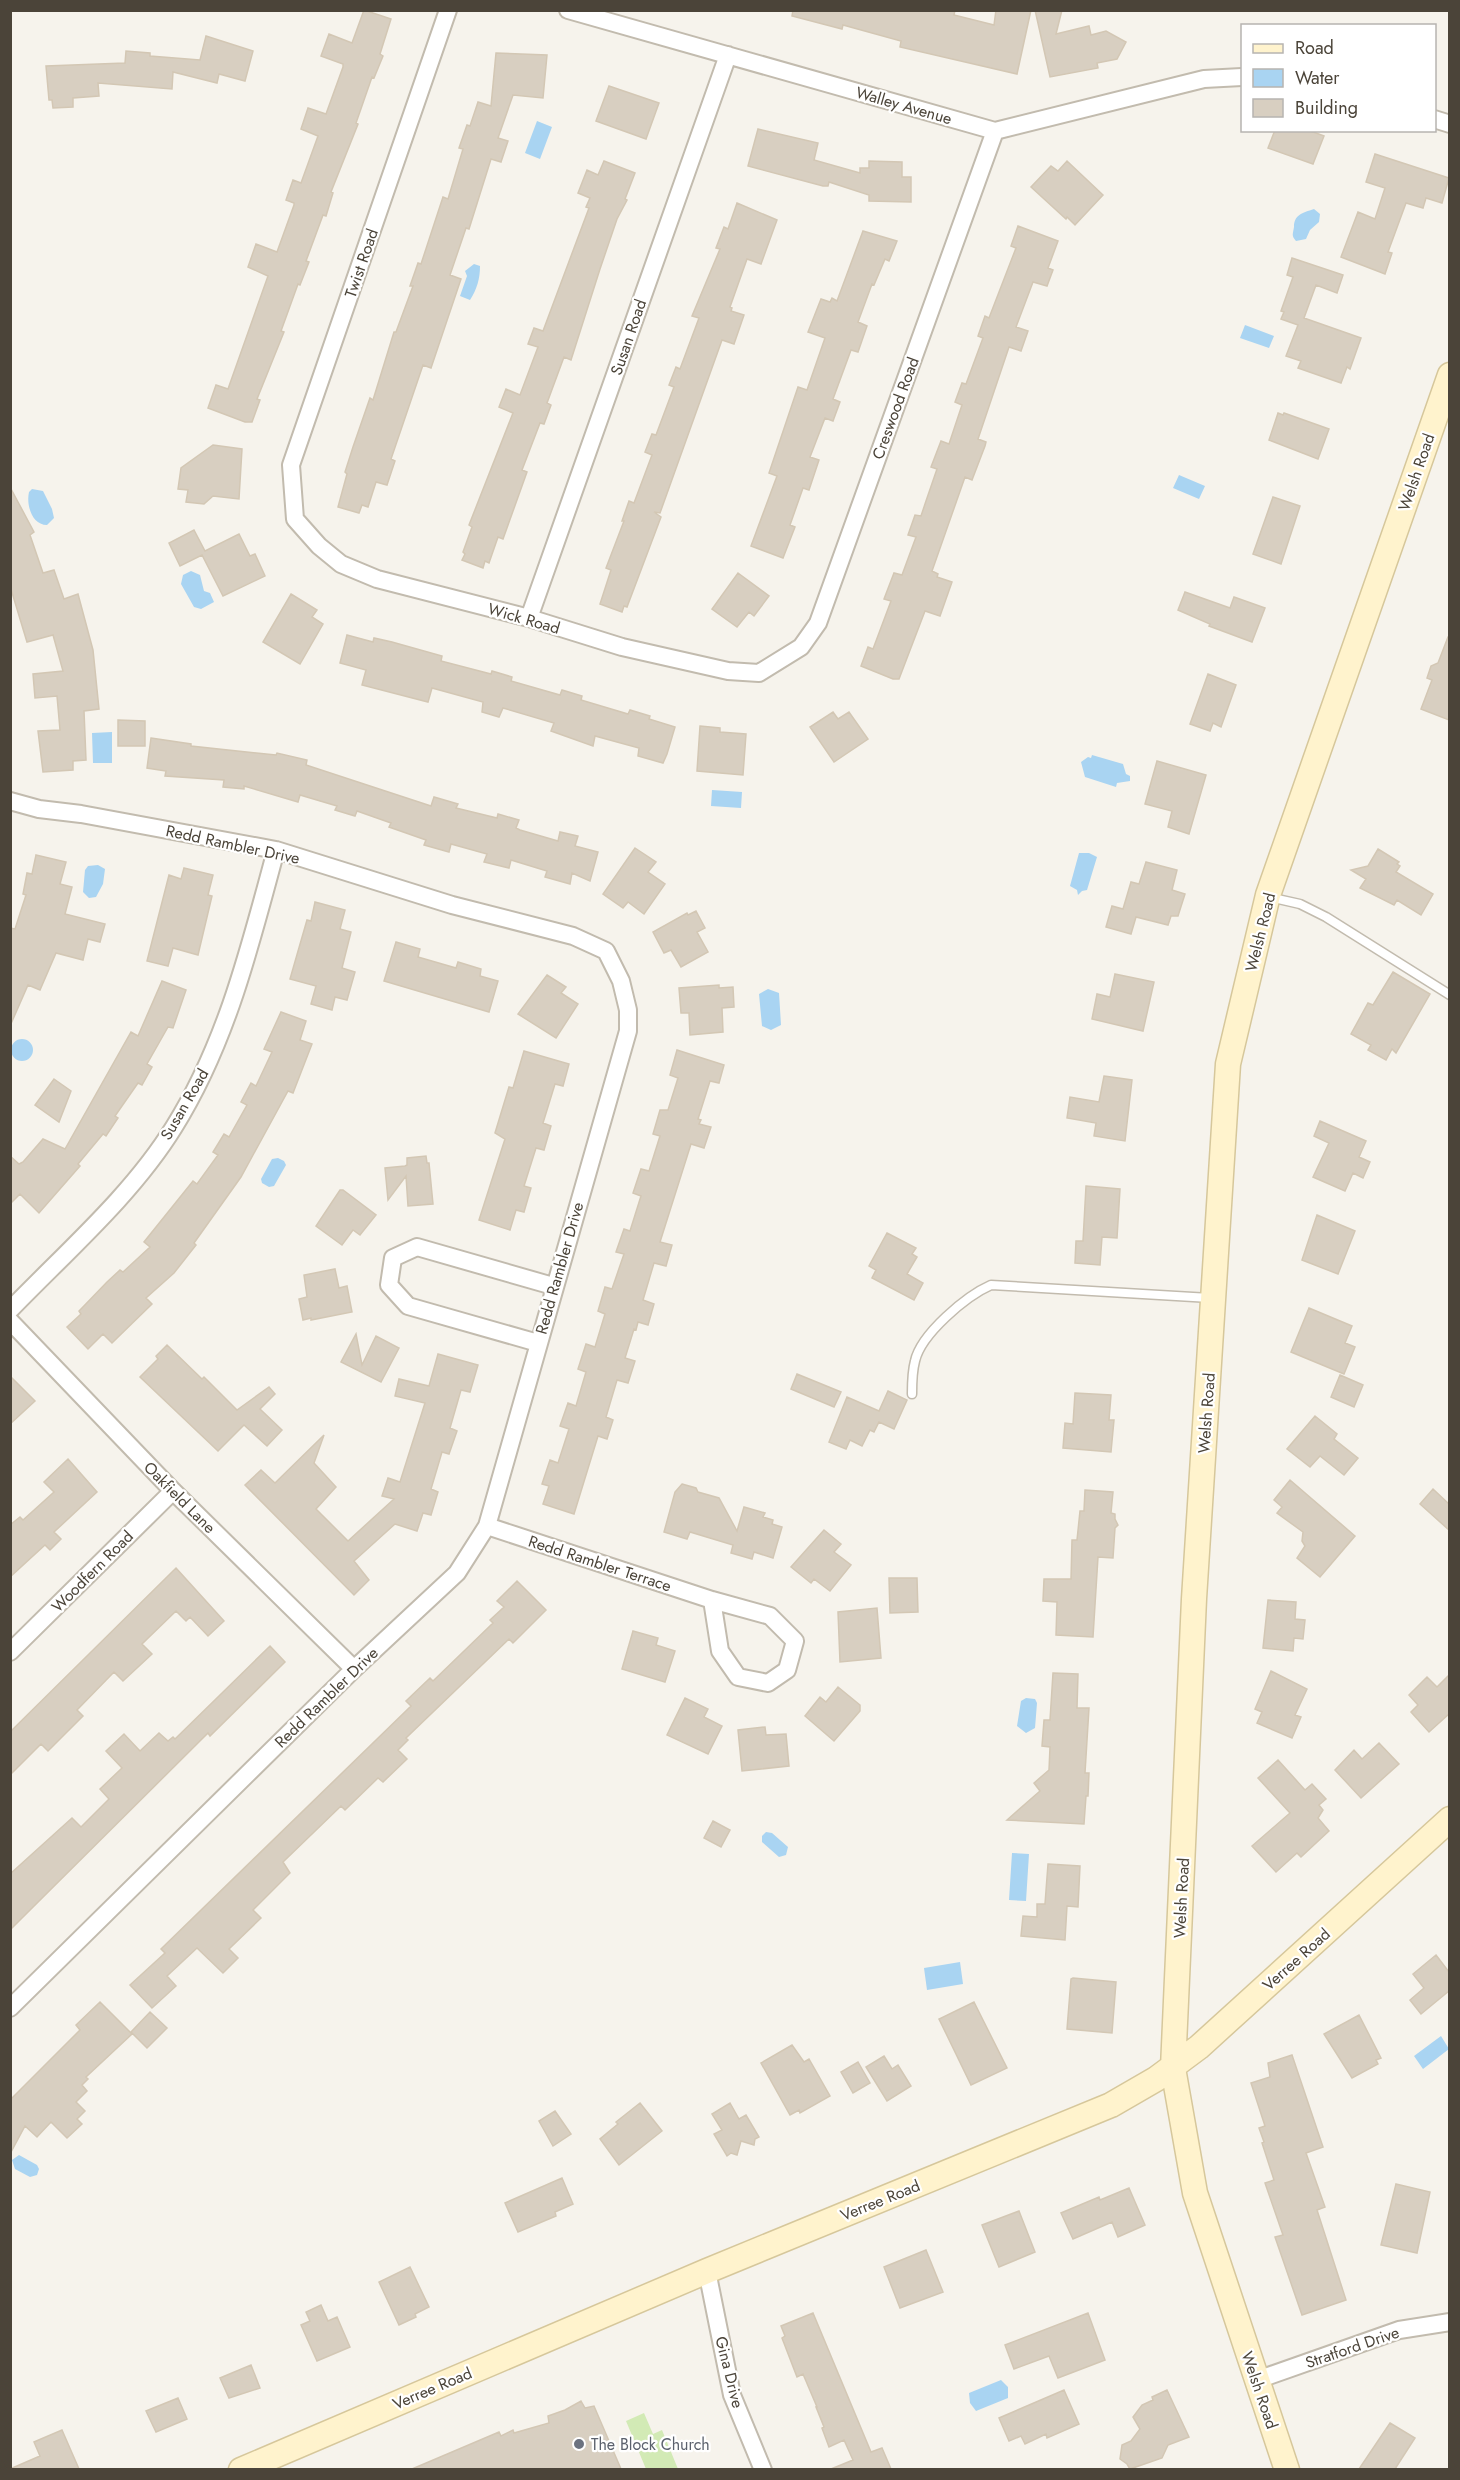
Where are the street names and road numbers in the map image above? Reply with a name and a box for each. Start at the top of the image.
street label: Walley Avenue [853,81,955,130]
street label: Twist Road [339,226,384,301]
street label: Susan Road [605,296,652,378]
street label: Creswood Road [866,354,925,463]
street label: Welsh Road [1392,430,1440,514]
street label: Wick Road [485,597,563,640]
street label: Redd Rambler Drive [164,819,302,870]
street label: Welsh Road [1240,890,1281,974]
street label: Susan Road [155,1064,214,1144]
street label: Redd Rambler Drive [530,1199,589,1337]
street label: Welsh Road [1192,1372,1221,1454]
street label: Oakfield Lane [138,1456,221,1539]
street label: Woodfern Road [46,1525,138,1617]
street label: Redd Rambler Terrace [525,1529,674,1597]
street label: Redd Rambler Drive [269,1642,383,1753]
street label: Welsh Road [1168,1857,1195,1939]
street label: Verree Road [1257,1923,1335,1996]
street label: Verree Road [837,2174,923,2227]
street label: Stratford Drive [1302,2321,1402,2374]
street label: Gina Drive [710,2334,750,2410]
street label: Welsh Road [1236,2348,1284,2432]
street label: Verree Road [389,2361,475,2415]

